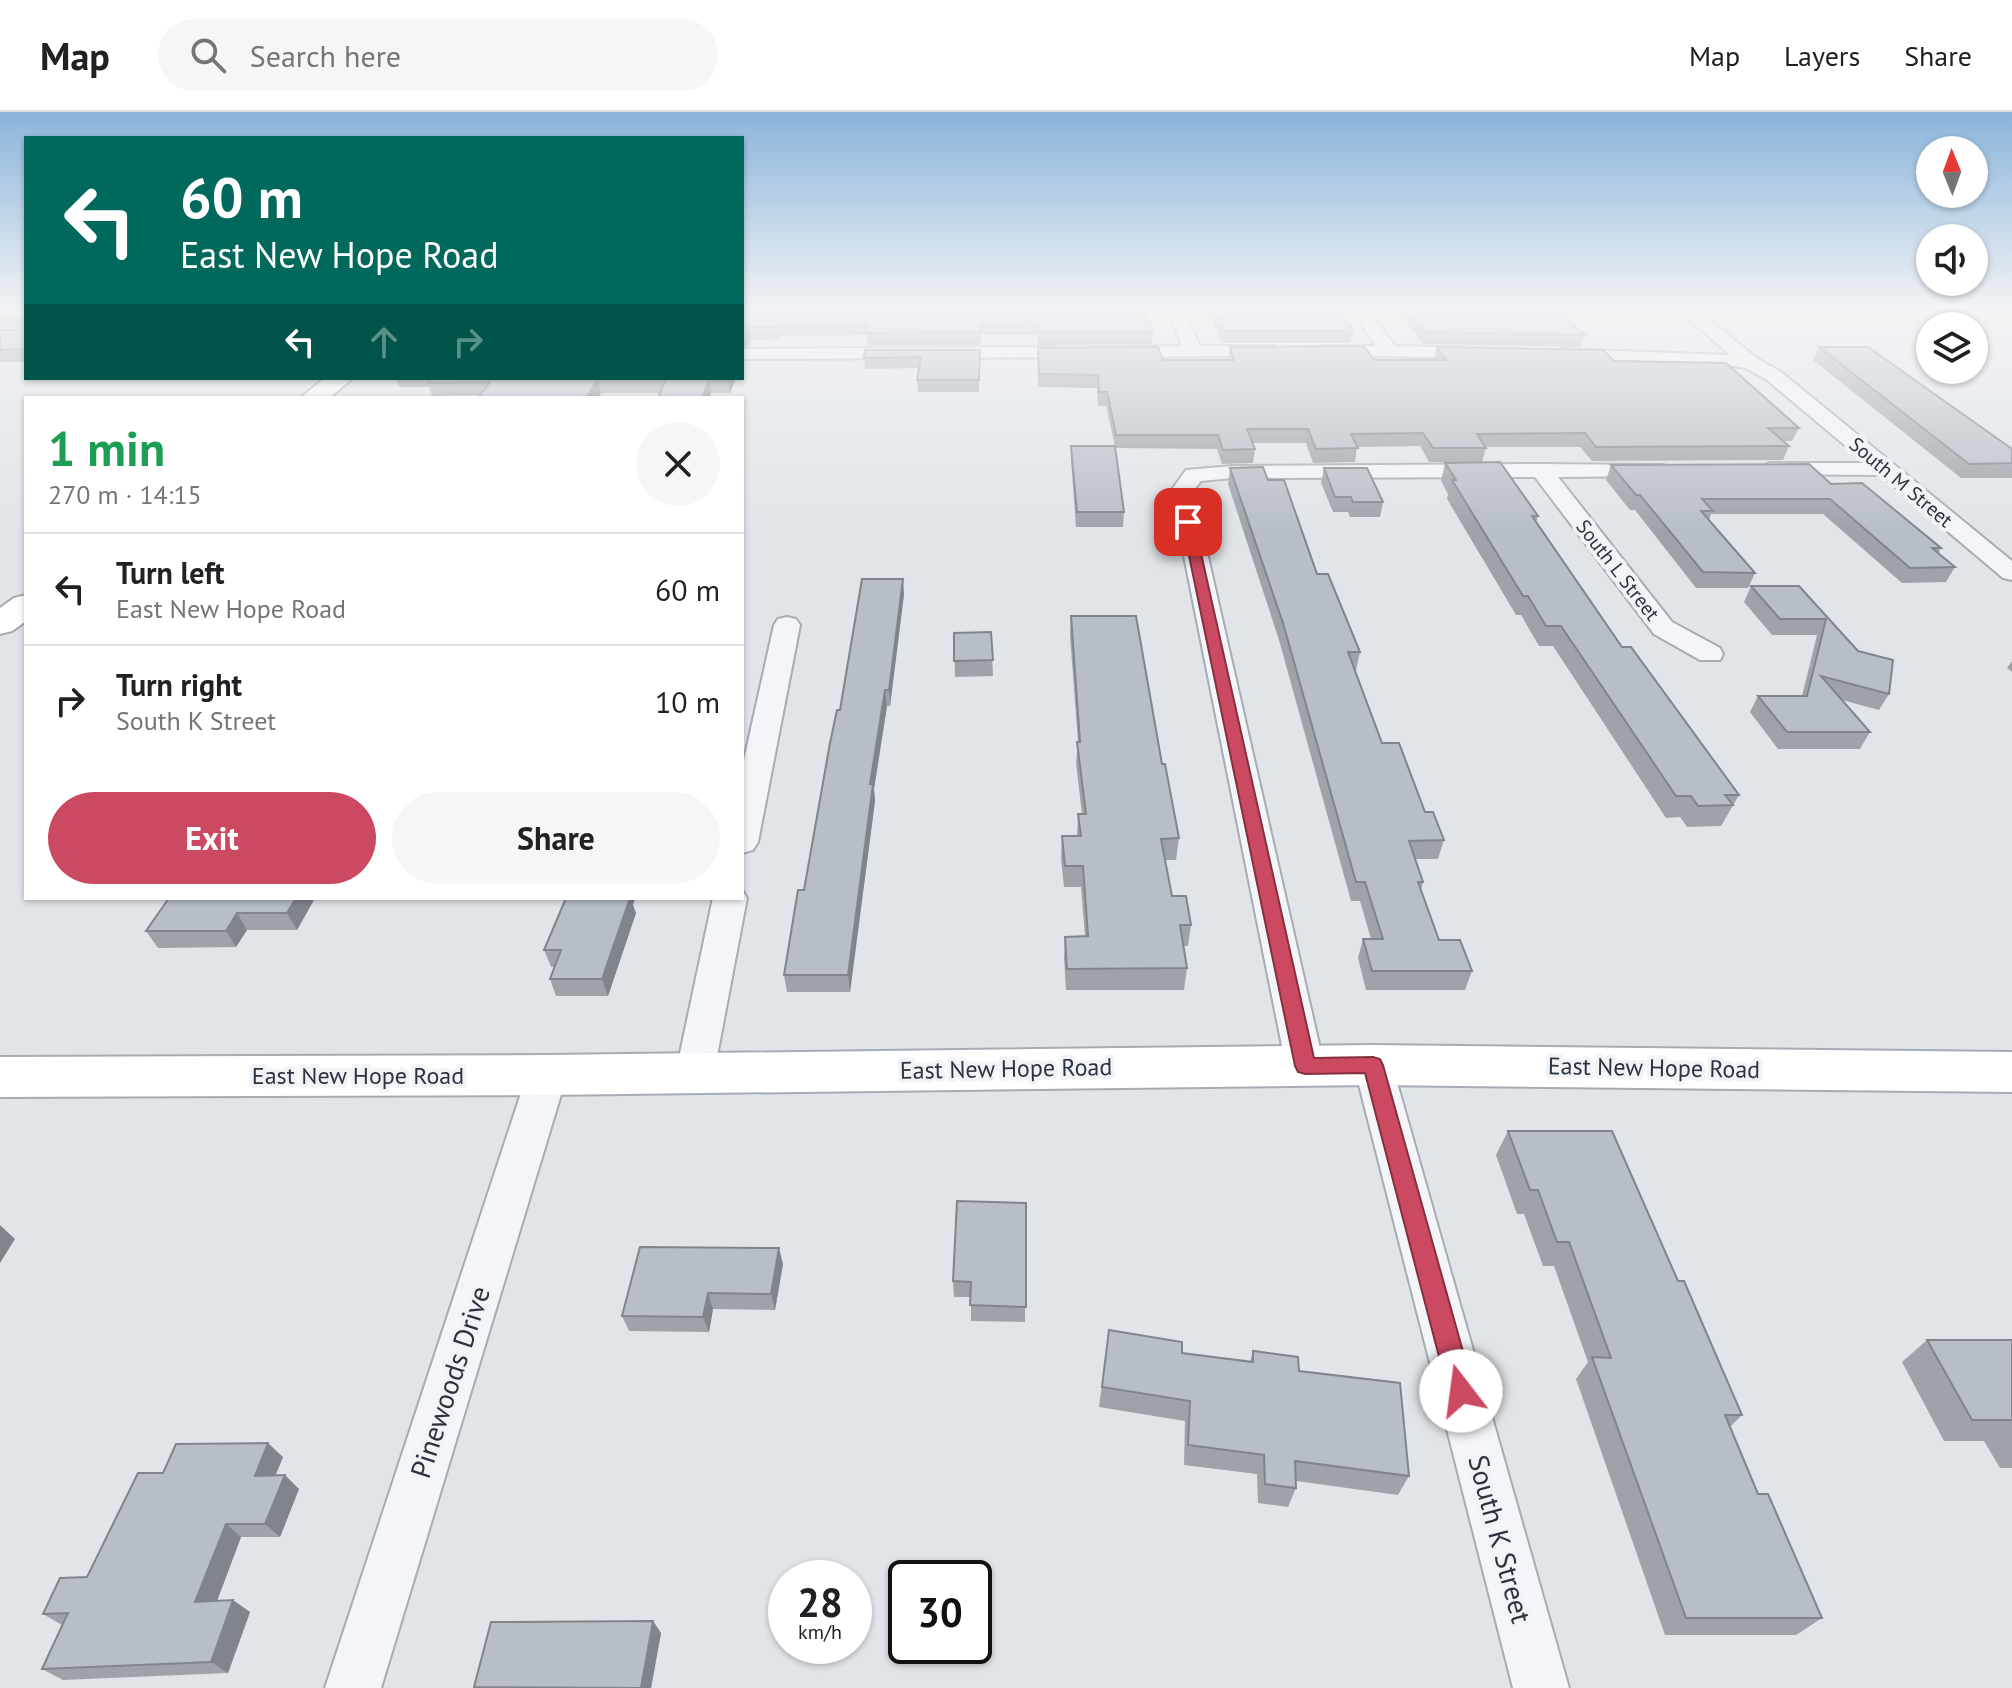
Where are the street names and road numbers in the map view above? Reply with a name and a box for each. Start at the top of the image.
street label: South M Street [1844,431,1958,533]
street label: South L Street [1570,514,1666,626]
street label: East New Hope Road [1548,1050,1760,1085]
street label: East New Hope Road [900,1051,1112,1086]
street label: East New Hope Road [252,1060,464,1091]
street label: Pinewoods Drive [401,1281,498,1483]
street label: South K Street [1460,1451,1541,1627]

